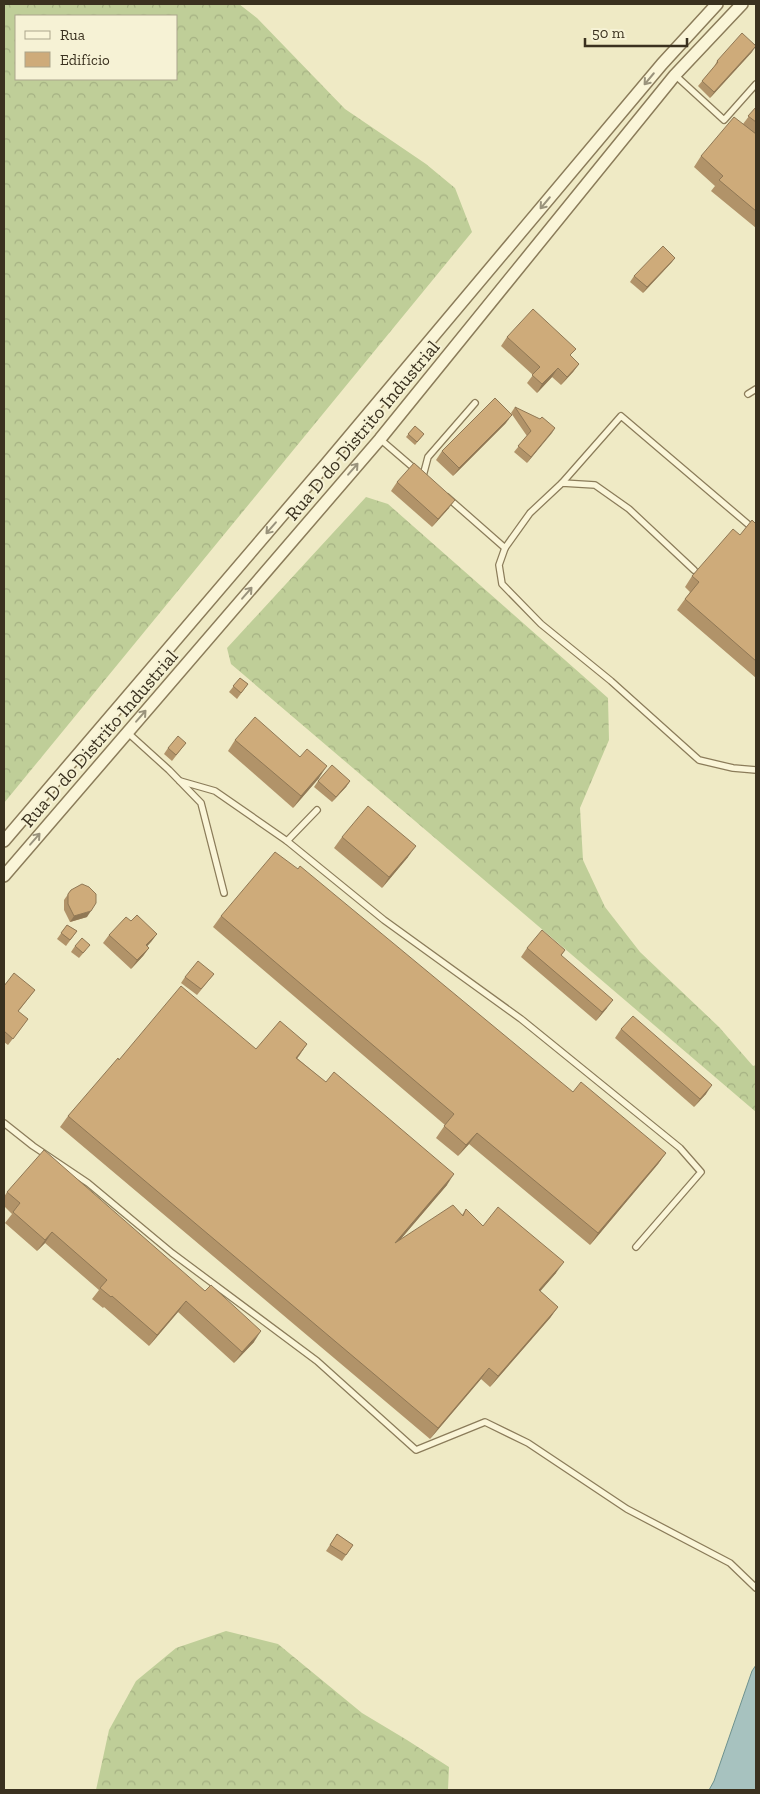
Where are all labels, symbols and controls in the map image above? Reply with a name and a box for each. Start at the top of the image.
legend [15,15,178,80]
scale bar [585,15,688,47]
text: 50 m [592,24,625,42]
text: Rua [60,26,85,44]
text: Edifício [60,51,110,69]
one-way arrow [644,72,655,85]
one-way arrow [539,197,550,210]
street label: Rua D do Distrito Industrial [280,336,444,525]
one-way arrow [348,463,359,476]
one-way arrow [265,521,276,534]
one-way arrow [241,586,253,599]
street label: Rua D do Distrito Industrial [16,645,183,832]
one-way arrow [135,709,147,722]
one-way arrow [30,833,41,846]

